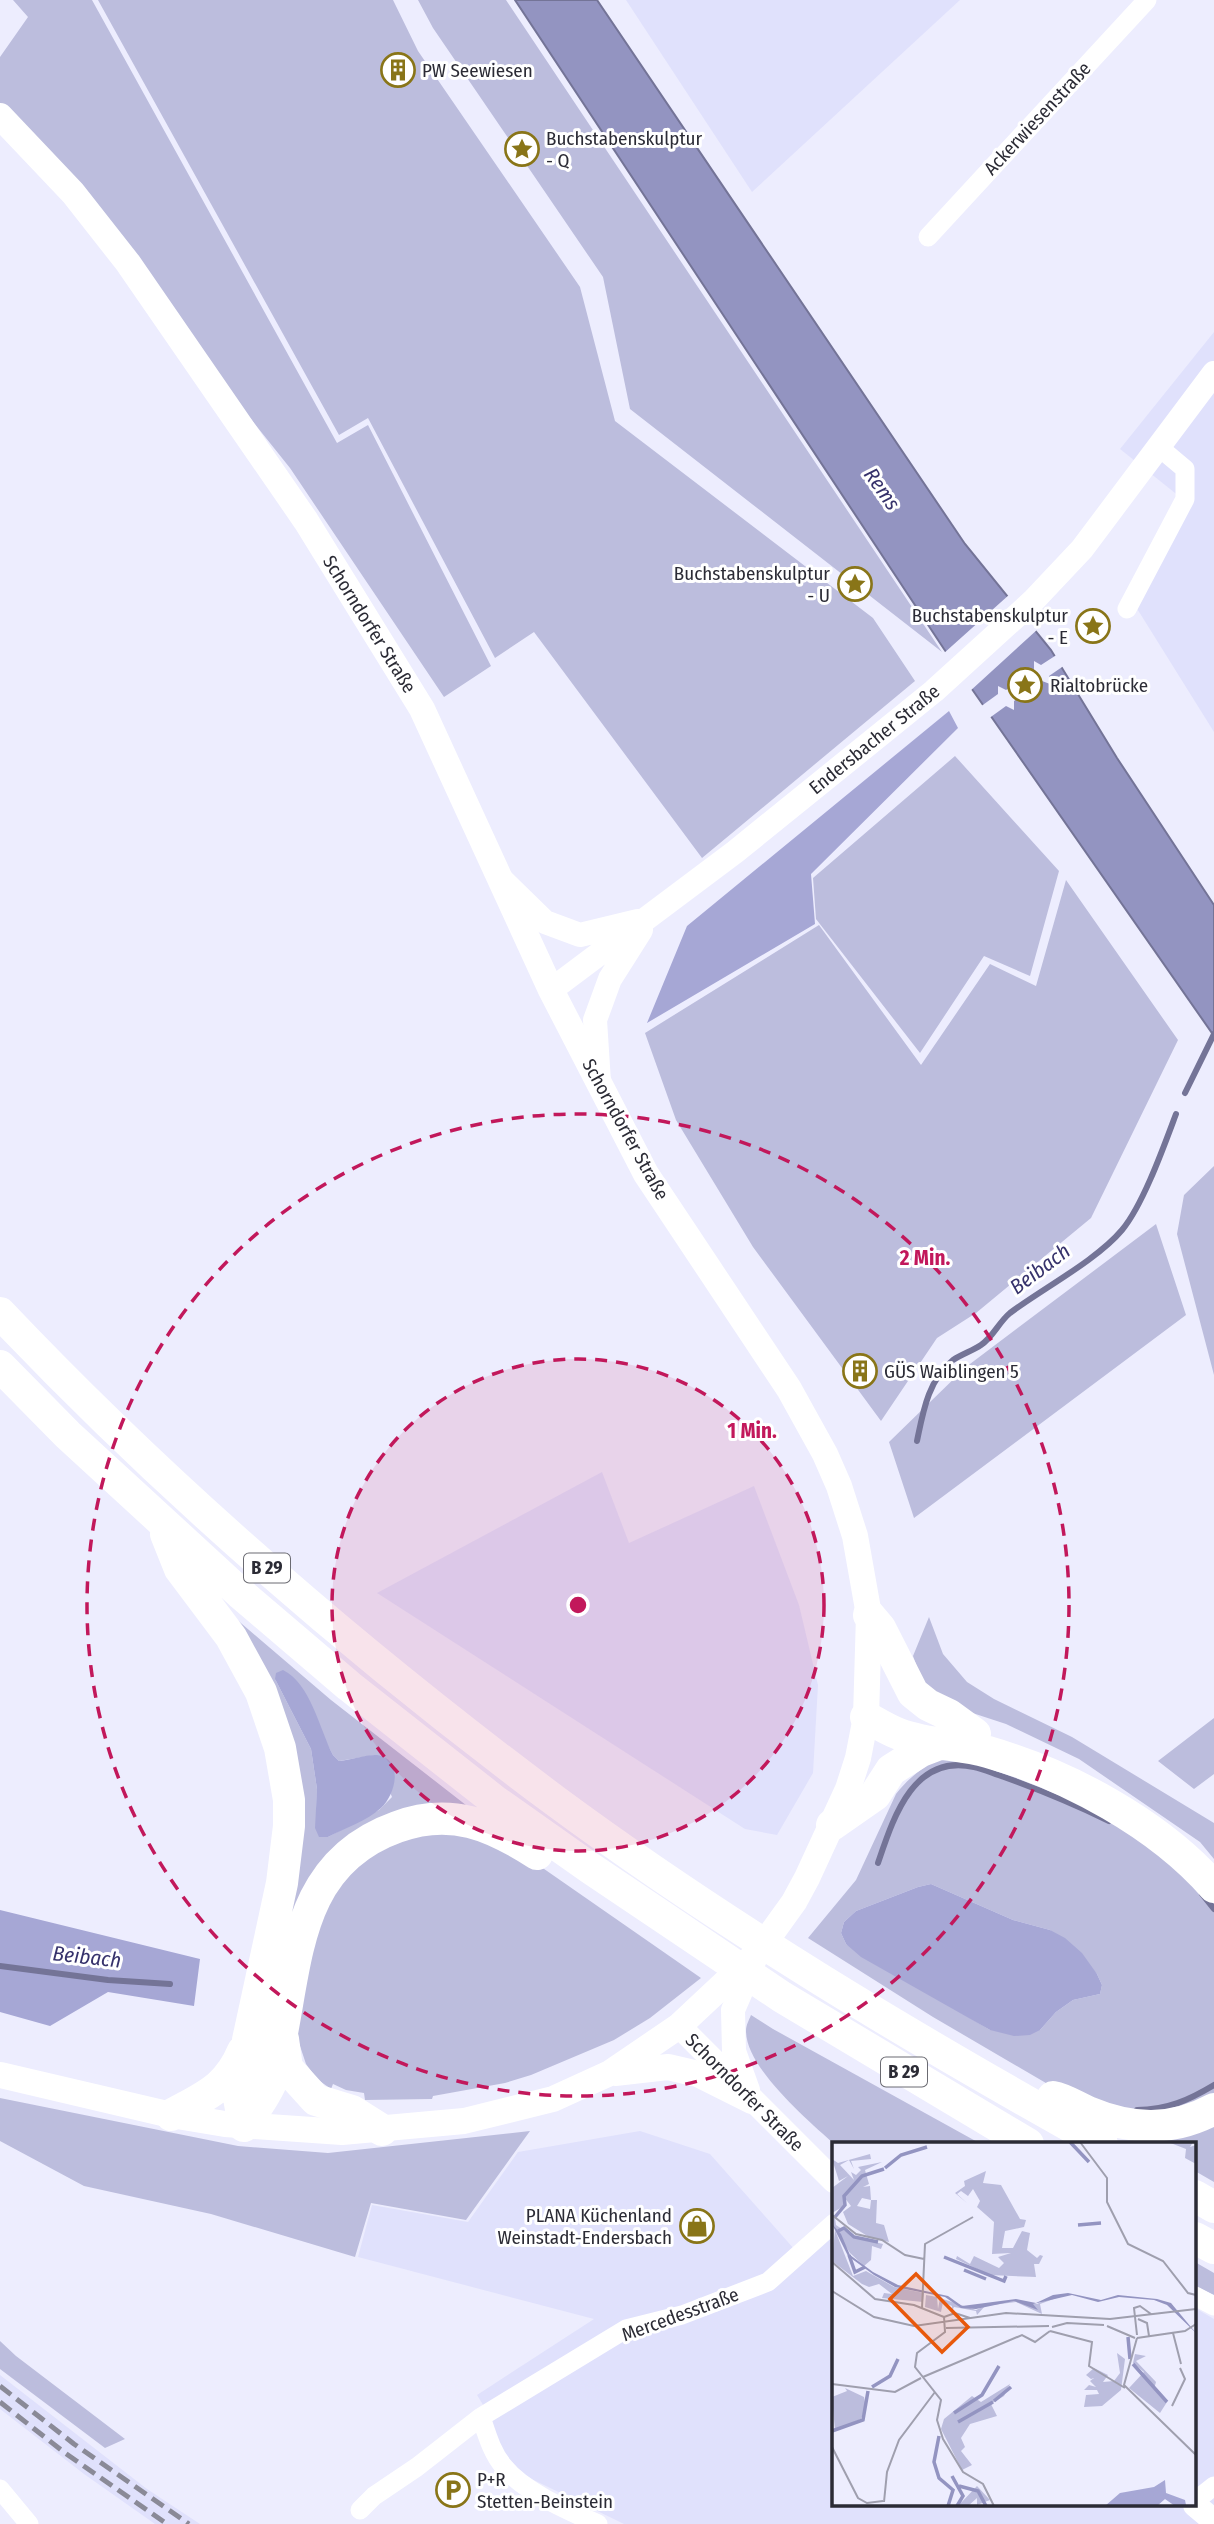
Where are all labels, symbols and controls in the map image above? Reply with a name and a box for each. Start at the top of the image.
building icon: PW Seewiesen [379,51,417,89]
street label: Ackerwiesenstraße [979,57,1096,180]
place label: PW Seewiesen [422,59,533,82]
place label: Buchstabenskulptur - Q [546,127,703,172]
place icon: Buchstabenskulptur - Q [503,130,541,168]
water label: Rems [858,463,906,515]
street label: Schorndorfer Straße [318,551,421,697]
place label: Buchstabenskulptur - U [674,562,830,607]
place icon: Buchstabenskulptur - U [836,565,874,603]
place label: Buchstabenskulptur - E [912,604,1068,649]
place icon: Buchstabenskulptur - E [1074,607,1112,645]
place icon: Rialtobrücke [1006,666,1044,704]
place label: Rialtobrücke [1050,674,1148,697]
street label: Endersbacher Straße [804,680,944,799]
street label: Schorndorfer Straße [577,1055,674,1204]
water label: Beibach [1005,1238,1075,1300]
text: 2 Min. [899,1245,950,1271]
building icon: GÜS Waiblingen 5 [841,1352,879,1390]
place label: GÜS Waiblingen 5 [884,1360,1019,1383]
text: 1 Min. [727,1418,777,1444]
road number: B 29 [244,1554,290,1582]
centre of rings [566,1593,590,1617]
water label: Beibach [51,1940,123,1974]
street label: Schorndorfer Straße [681,2028,809,2156]
road number: B 29 [881,2058,927,2086]
inset map [832,2142,1196,2506]
place label: PLANA Küchenland Weinstadt-Endersbach [497,2204,672,2249]
shop icon: PLANA Küchenland Weinstadt-Endersbach [678,2207,716,2245]
street label: Mercedesstraße [619,2283,742,2346]
place label: P+R Stetten-Beinstein [477,2468,613,2513]
parking icon: P+R Stetten-Beinstein [434,2471,472,2509]

